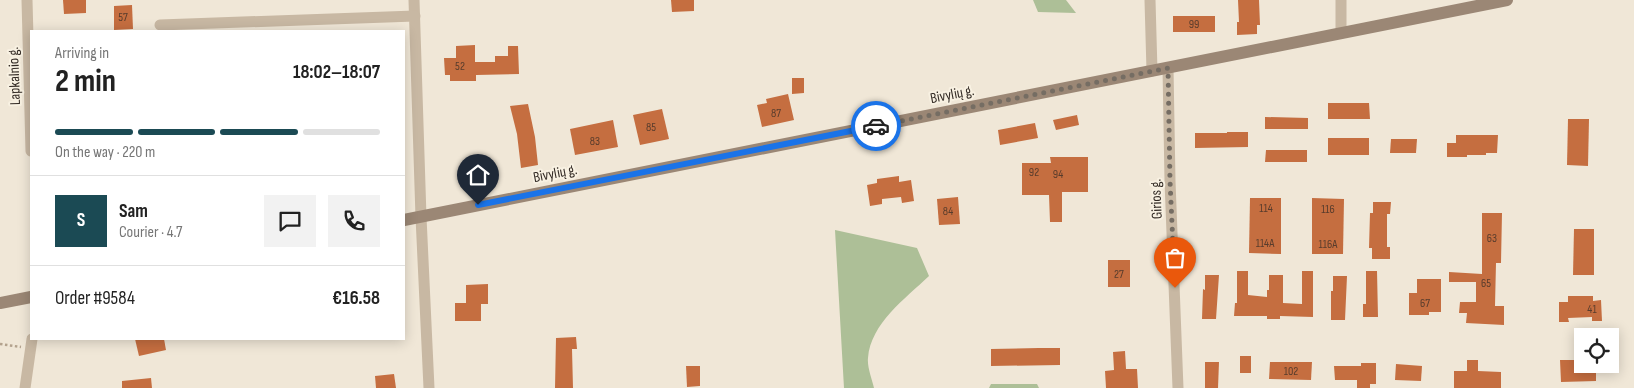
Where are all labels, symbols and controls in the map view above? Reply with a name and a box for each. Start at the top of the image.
house number: 57 [118,10,128,25]
house number: 99 [1189,17,1199,32]
text: Arriving in [55,44,109,63]
street label: Lapkalnio g. [4,46,25,106]
house number: 52 [455,59,465,74]
text: 18:02–18:07 [293,61,380,84]
text: 2 min [55,62,116,101]
street label: Bivylių g. [928,81,976,108]
courier [851,101,901,151]
house number: 87 [771,106,781,121]
icon: car [862,112,890,140]
house number: 85 [646,120,656,135]
house number: 83 [590,134,600,149]
text: On the way · 220 m [55,143,155,162]
pin [457,154,499,205]
street label: Bivylių g. [531,160,579,187]
icon: home [464,161,492,189]
house number: 92 [1029,165,1039,180]
house number: 94 [1053,167,1063,182]
street label: Girios g. [1146,178,1167,219]
button: chat [264,195,316,247]
button: phone [328,195,380,247]
text: Sam [119,200,148,223]
house number: 114 [1259,201,1273,216]
house number: 116 [1321,202,1335,217]
house number: 84 [943,204,953,219]
text: S [77,209,85,232]
text: Courier · 4.7 [119,223,182,242]
house number: 63 [1487,231,1497,246]
house number: 114A [1256,236,1275,251]
pin [1154,237,1196,288]
house number: 116A [1319,237,1338,252]
icon: bag [1161,244,1189,272]
house number: 27 [1114,267,1124,282]
house number: 65 [1481,276,1491,291]
text: Order #9584 [55,287,135,310]
text: €16.58 [332,287,380,310]
house number: 67 [1420,296,1430,311]
house number: 41 [1587,302,1597,317]
map controls [1574,328,1619,373]
button: locate [1574,328,1619,373]
house number: 102 [1284,364,1298,379]

